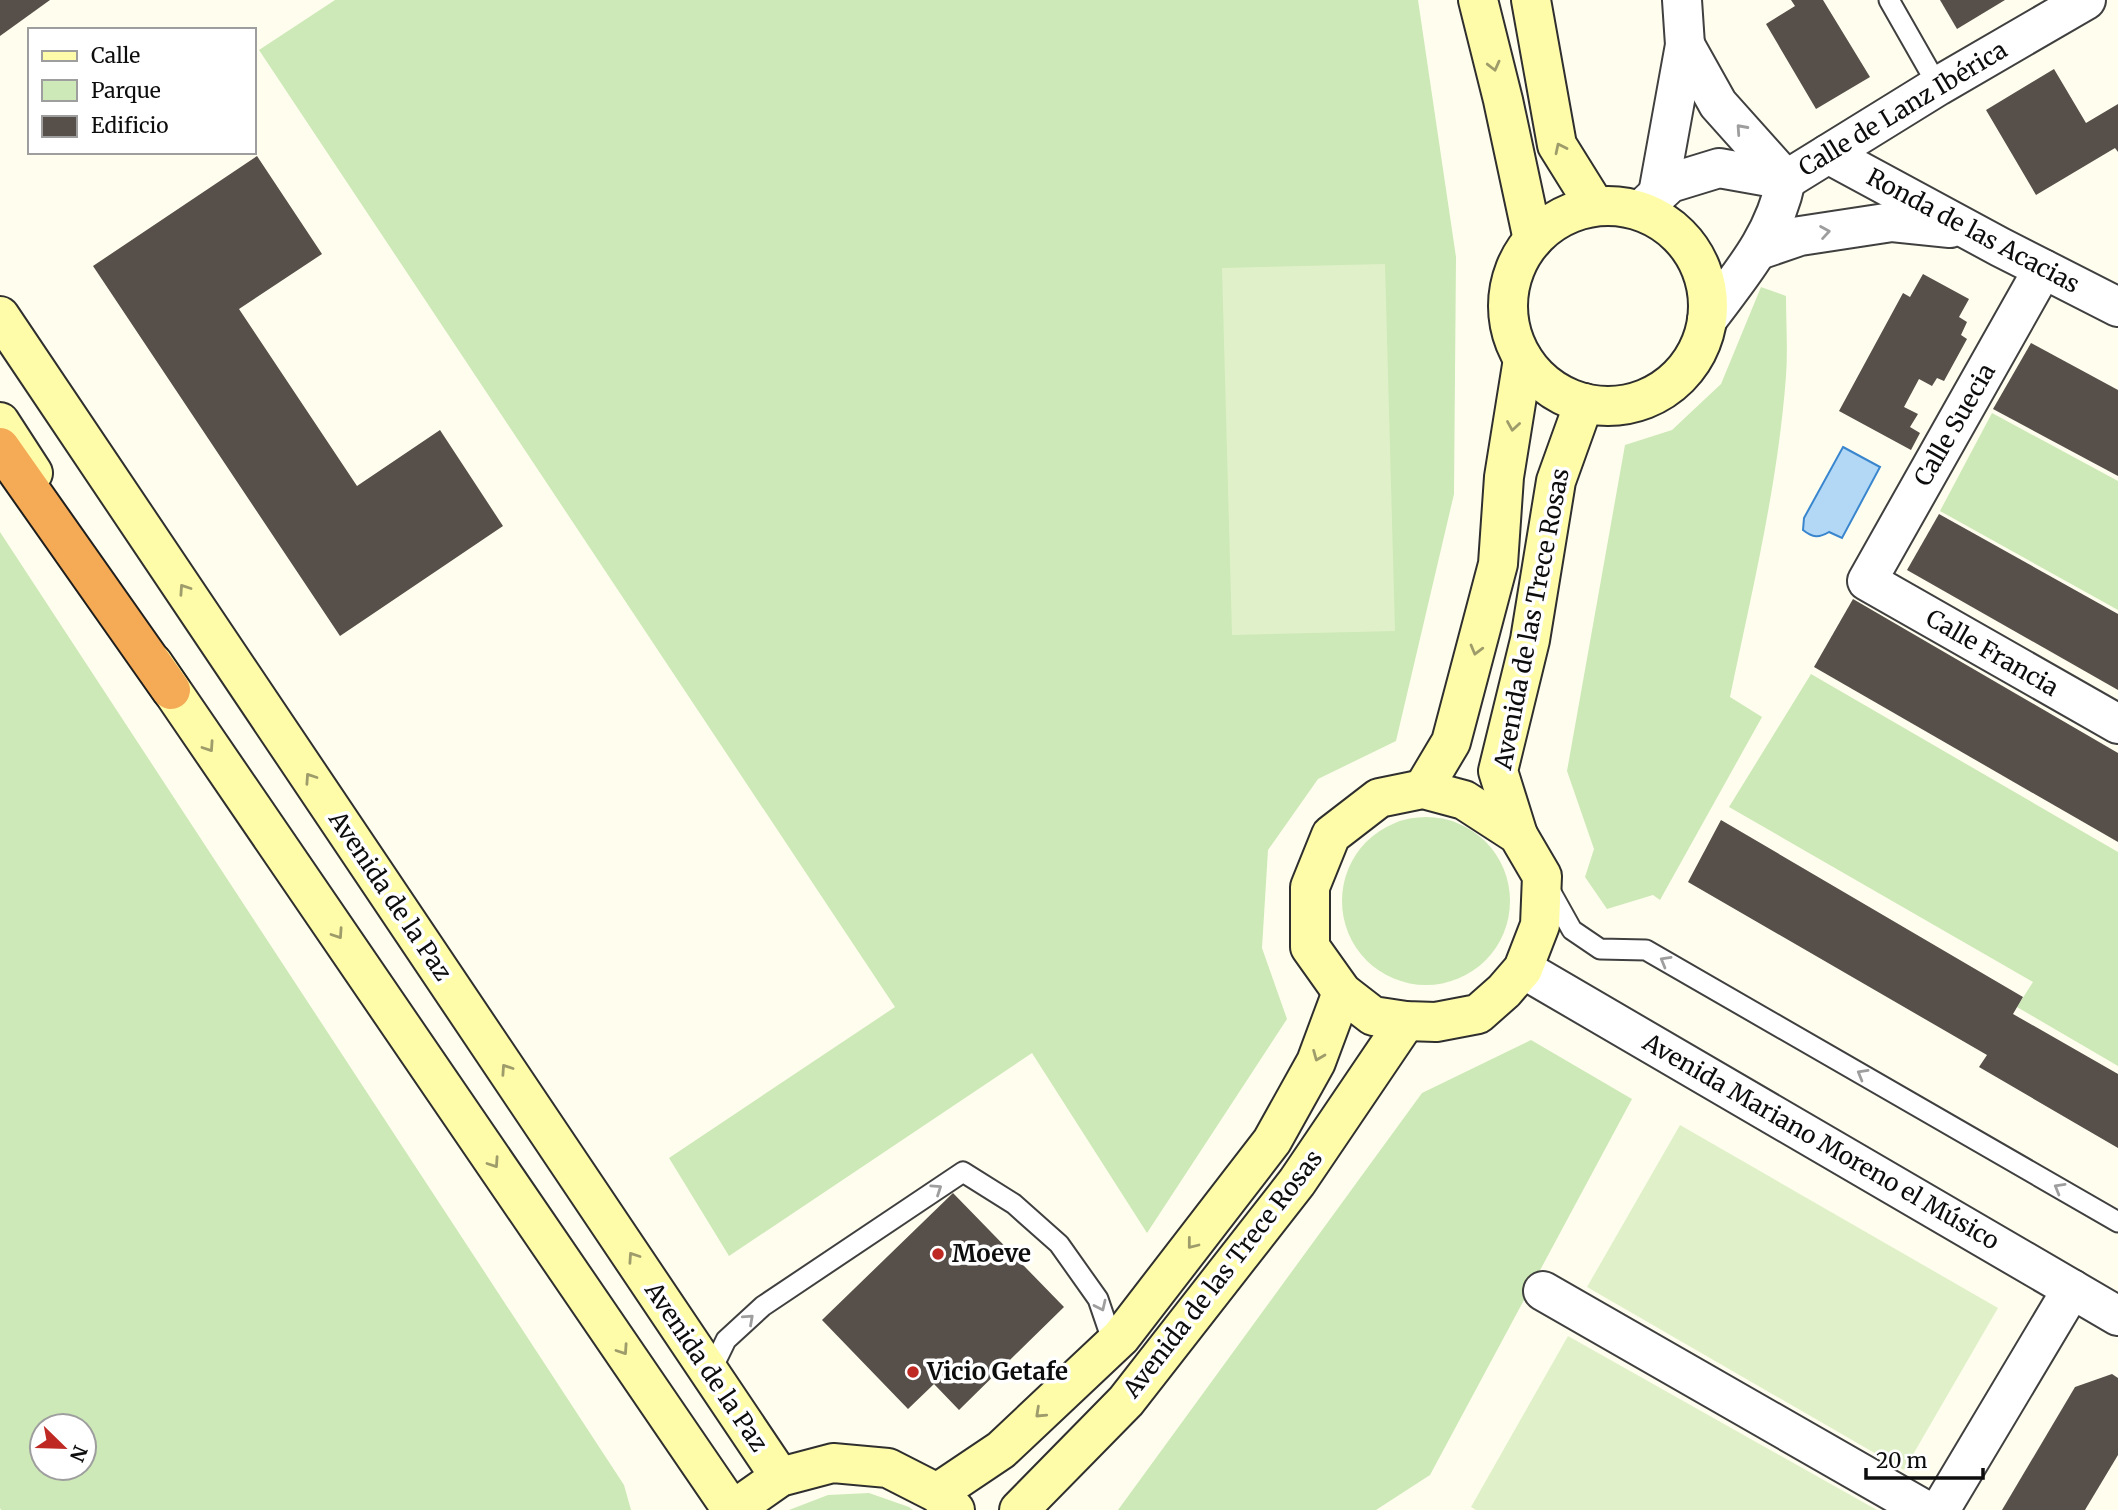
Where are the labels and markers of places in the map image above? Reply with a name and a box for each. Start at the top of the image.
place label: Moeve [952,1238,1031,1269]
marker: Moeve [930,1246,946,1262]
place label: Vicio Getafe [926,1356,1068,1387]
marker: Vicio Getafe [905,1364,921,1380]

